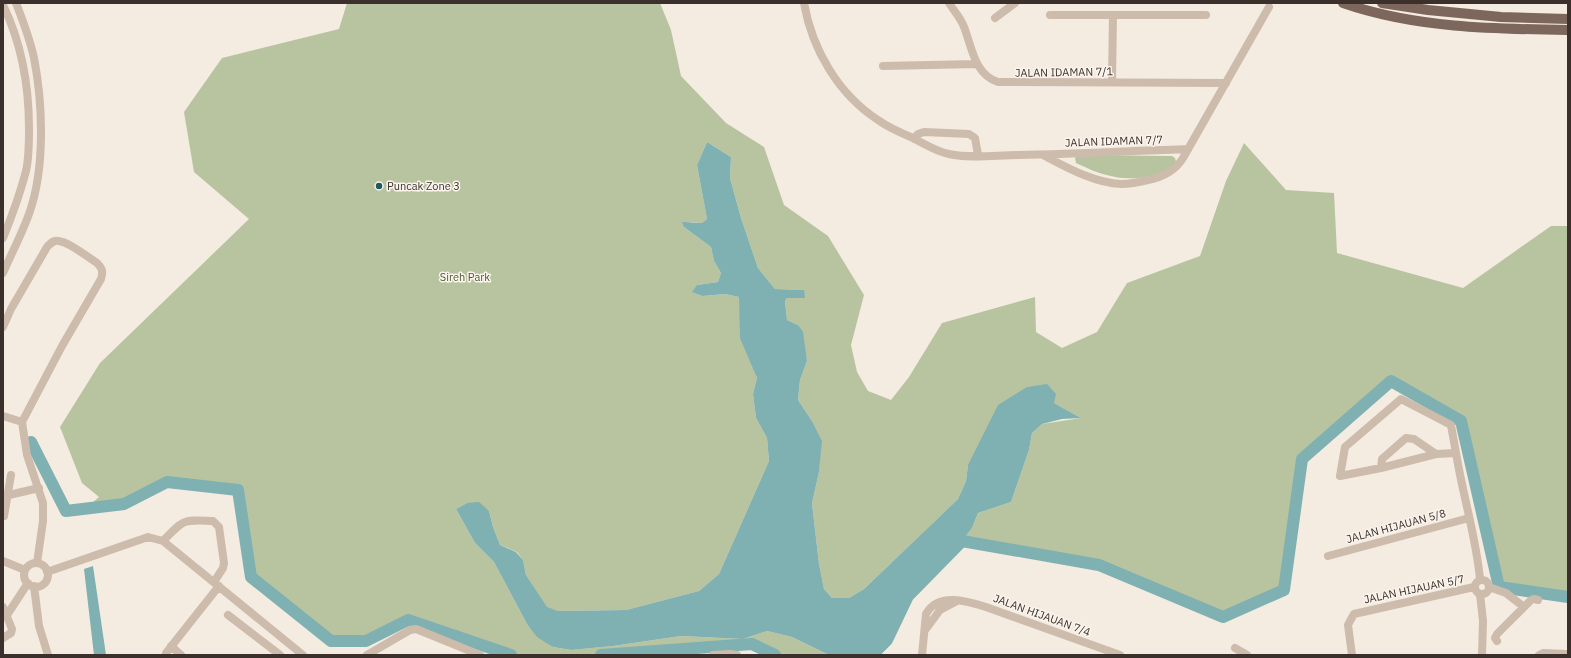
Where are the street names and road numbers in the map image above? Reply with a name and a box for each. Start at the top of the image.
street label: JALAN IDAMAN 7/1 [1015,64,1114,80]
street label: JALAN IDAMAN 7/7 [1065,132,1163,150]
street label: JALAN HIJAUAN 5/8 [1345,506,1447,546]
street label: JALAN HIJAUAN 5/7 [1362,571,1466,607]
street label: JALAN HIJAUAN 7/4 [991,591,1093,639]

